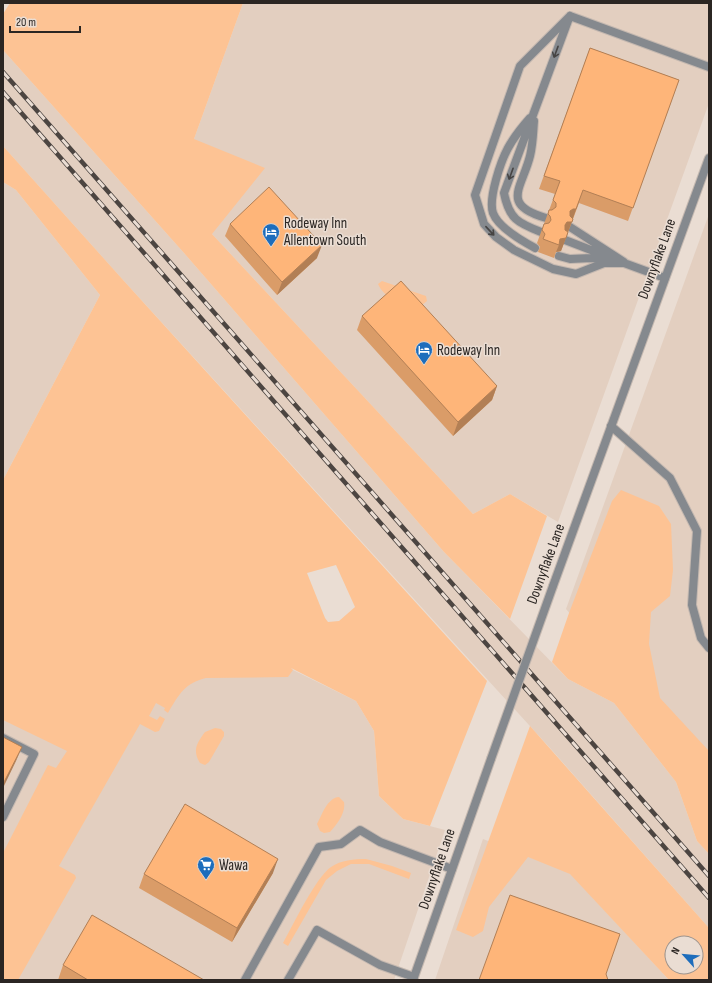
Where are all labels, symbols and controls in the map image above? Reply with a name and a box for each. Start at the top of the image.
scale bar [10,8,80,34]
text: 20 m [16,15,36,30]
one-way arrow [552,46,560,58]
one-way arrow [507,168,515,180]
place label: Rodeway Inn Allentown South [283,214,367,250]
street label: Downyflake Lane [634,216,680,302]
hotel icon: Rodeway Inn Allentown South [261,222,281,247]
one-way arrow [485,226,495,236]
hotel icon: Rodeway Inn [414,340,434,365]
place label: Rodeway Inn [437,341,500,360]
street label: Downyflake Lane [523,521,569,607]
street label: Downyflake Lane [414,826,460,912]
supermarket icon: Wawa [196,855,216,880]
place label: Wawa [219,856,248,875]
north arrow [664,935,704,975]
text: N [668,945,683,956]

